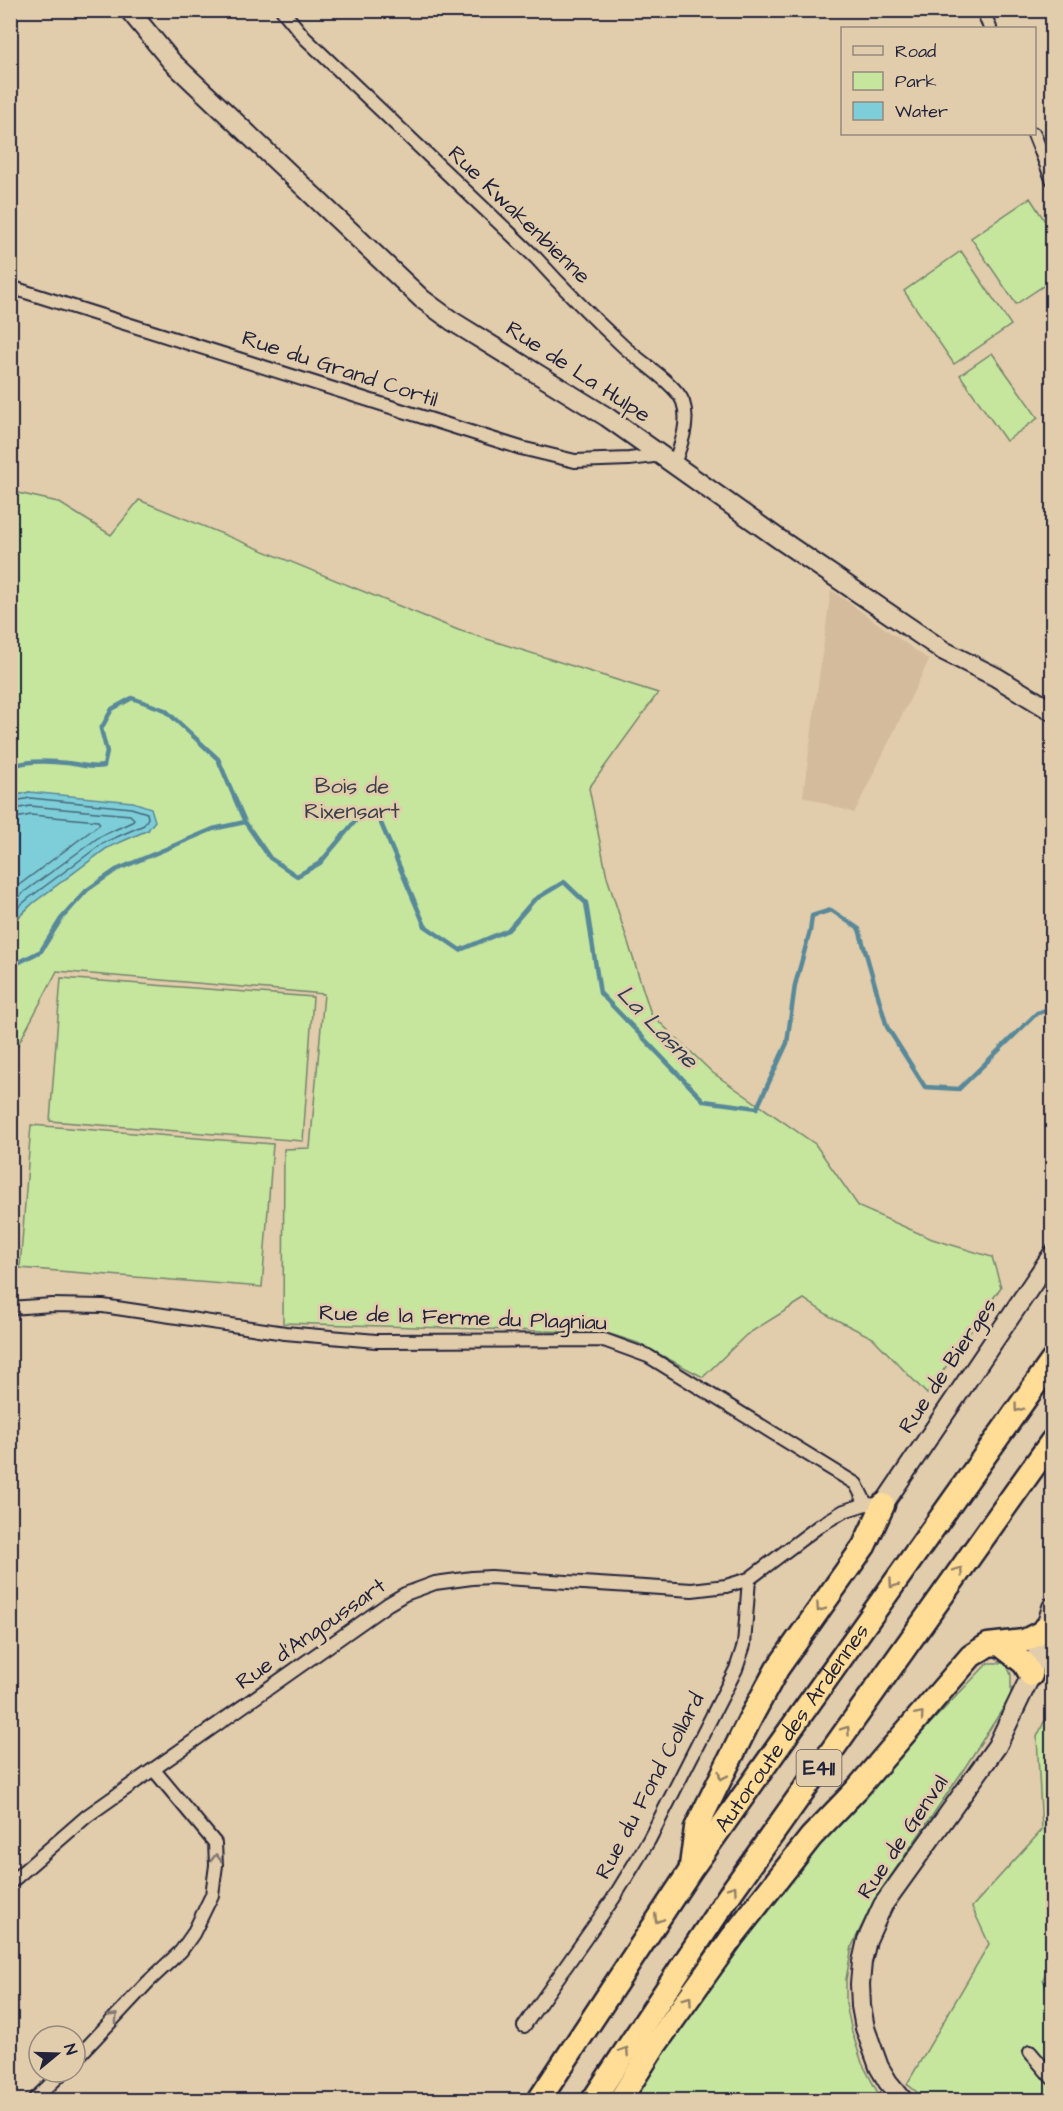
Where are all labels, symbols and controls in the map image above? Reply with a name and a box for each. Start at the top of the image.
legend [841,27,1036,135]
text: Road [895,39,936,64]
text: Park [895,69,937,94]
text: Water [895,99,948,124]
street label: Rue Kwakenbienne [441,139,597,291]
street label: Rue de La Hulpe [500,314,657,431]
street label: Rue du Grand Cortil [238,323,442,415]
park label: Bois de Rixensart [304,771,400,827]
water label: La Lasne [609,978,706,1077]
street label: Rue de Bierges [891,1292,1006,1440]
street label: Rue de la Ferme du Plagniau [318,1297,608,1340]
one-way arrow [1014,1402,1025,1413]
one-way arrow [952,1567,963,1578]
street label: Rue d'Angoussart [230,1571,393,1698]
one-way arrow [889,1577,900,1588]
one-way arrow [816,1602,827,1613]
street label: Autoroute des Ardennes [707,1617,876,1838]
street label: Rue du Fond Collard [588,1687,712,1885]
one-way arrow [913,1711,924,1722]
one-way arrow [839,1726,850,1737]
road number: E411 [796,1750,842,1786]
street label: Rue de Genval [850,1769,956,1905]
one-way arrow [717,1770,729,1781]
one-way arrow [210,1854,222,1863]
one-way arrow [726,1885,737,1896]
one-way arrow [654,1913,665,1924]
one-way arrow [681,1995,692,2006]
one-way arrow [107,2013,118,2024]
north arrow [27,2024,87,2084]
text: N [58,2041,82,2058]
one-way arrow [617,2047,629,2057]

